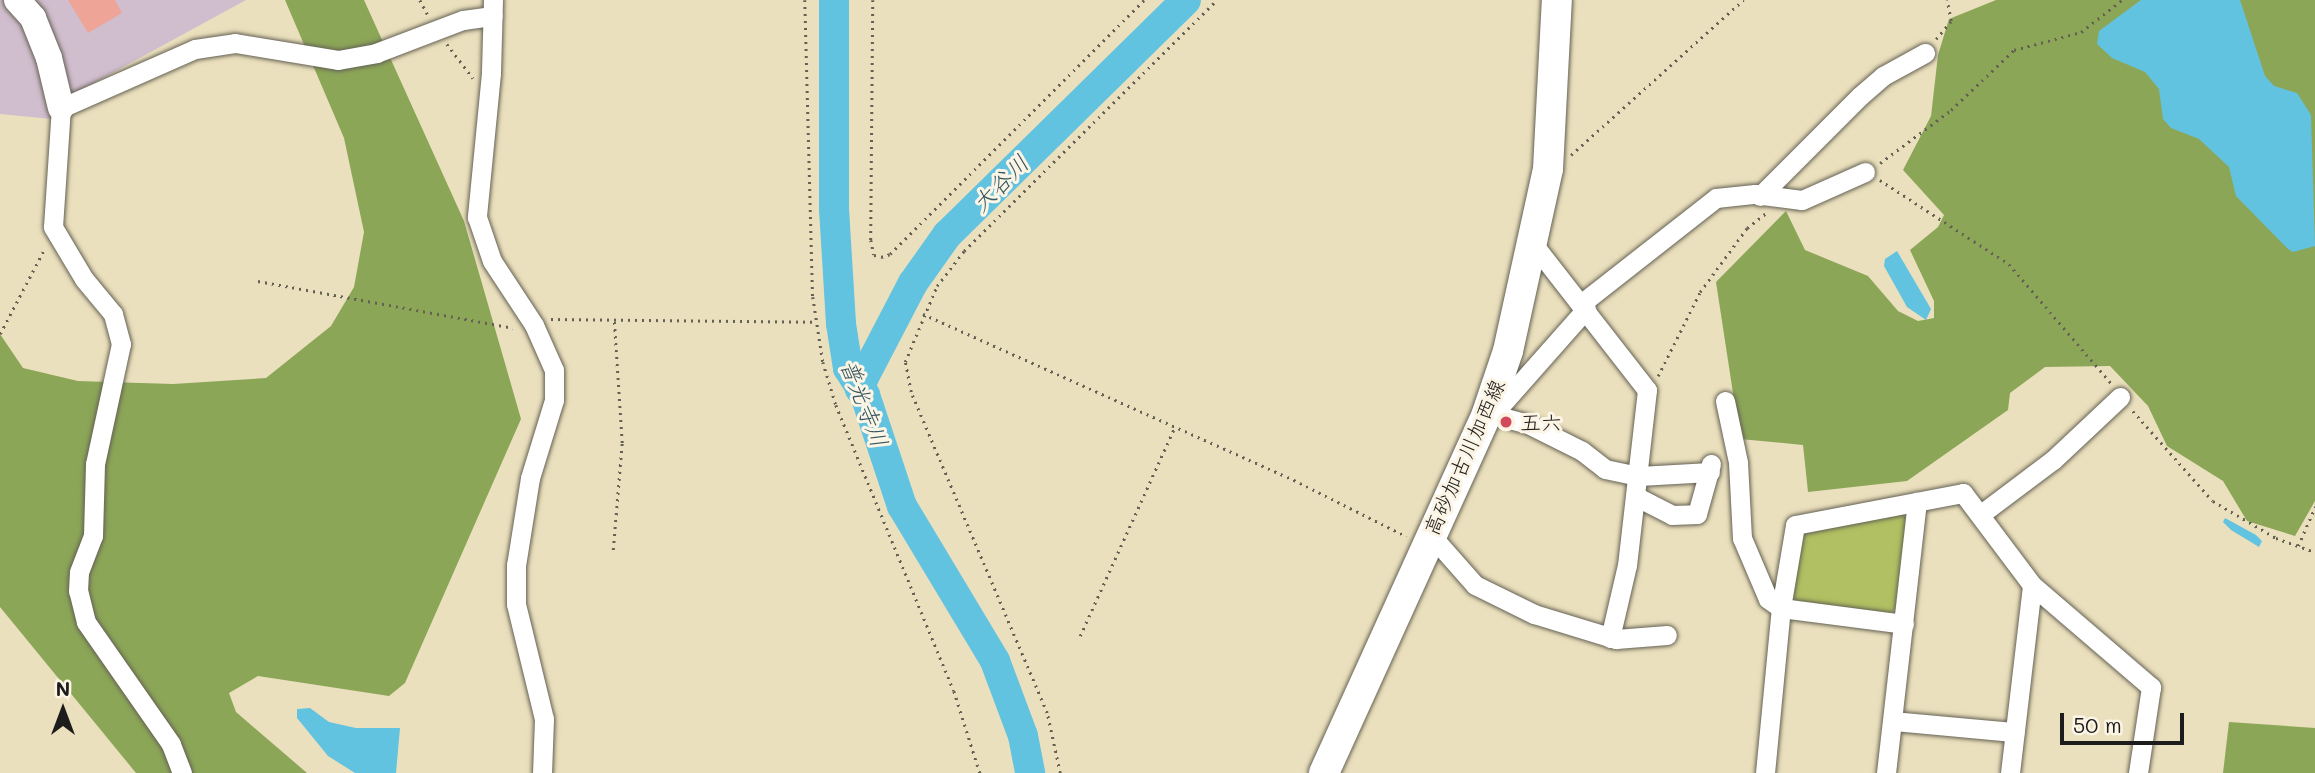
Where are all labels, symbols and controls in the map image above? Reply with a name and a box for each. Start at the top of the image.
water label: 大谷川 [966,149,1034,217]
water label: 普光寺川 [836,355,894,451]
street label: 高砂加古川加西線 [1418,375,1510,539]
place label: 五六 [1520,409,1562,435]
marker: 五六 [1498,414,1514,430]
north arrow [28,675,98,745]
text: N [56,676,70,701]
scale bar [2063,700,2187,744]
text: 50 m [2073,711,2122,738]

